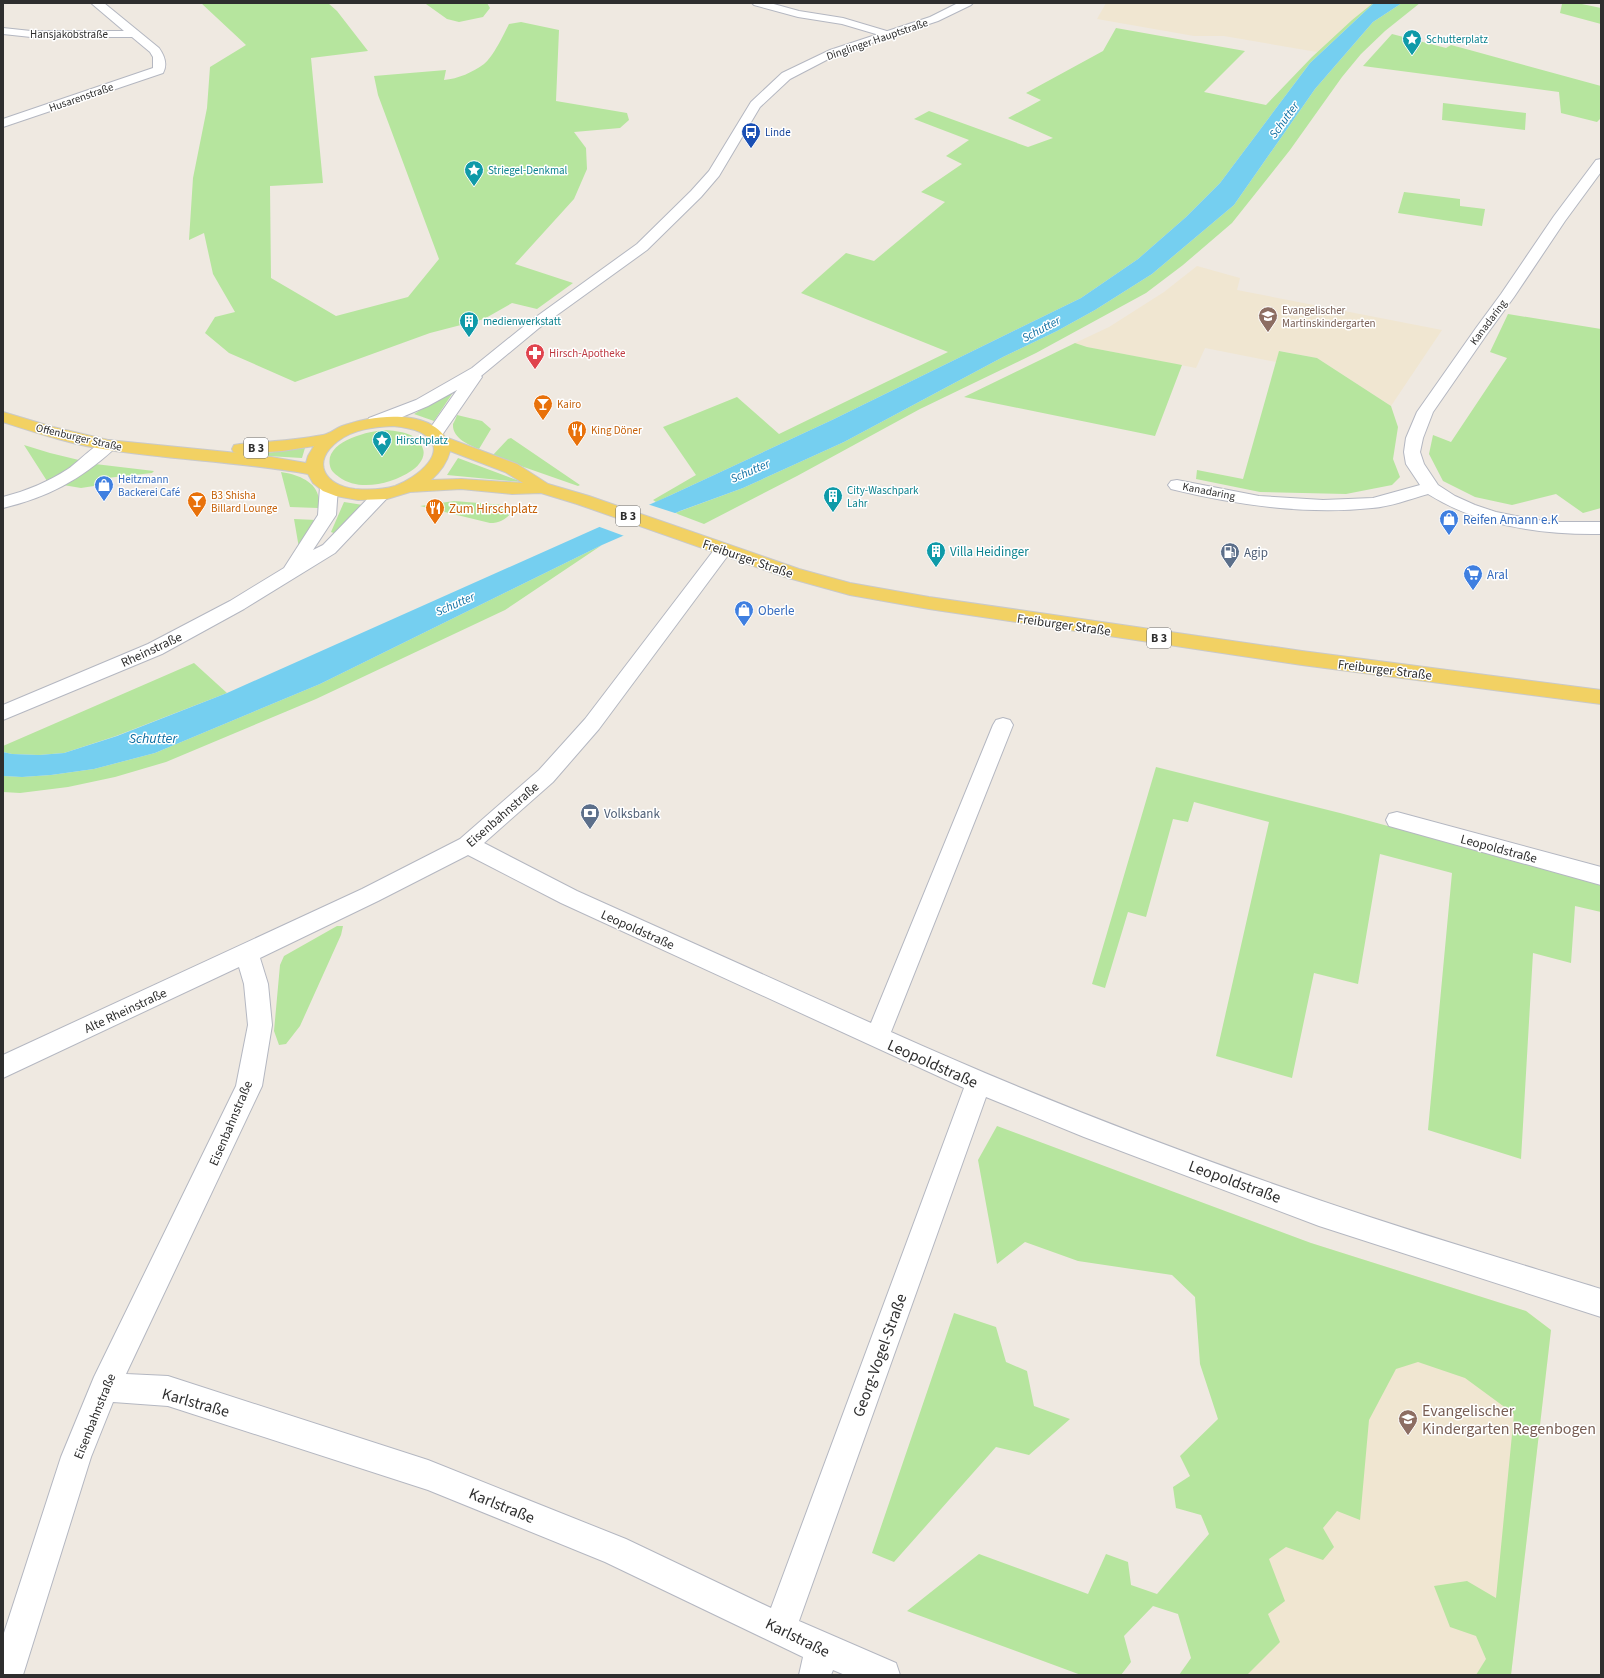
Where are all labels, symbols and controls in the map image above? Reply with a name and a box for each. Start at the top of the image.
street label: Dinglinger Hauptstraße [824,15,931,64]
street label: Hansjakobstraße [30,27,108,42]
place icon: Schutterplatz [1401,28,1423,56]
place label: Schutterplatz [1426,32,1488,47]
street label: Husarenstraße [47,79,116,116]
water label: Schutter [1265,98,1304,142]
bus stop icon: Linde [740,121,762,149]
place label: Linde [765,125,791,140]
place icon: Striegel-Denkmal [463,159,485,187]
place label: Striegel-Denkmal [488,163,568,178]
street label: Kanadaring [1466,296,1511,348]
place label: Evangelischer Martinskindergarten [1282,303,1376,331]
school or university icon: Evangelischer Martinskindergarten [1257,305,1279,333]
building icon: medienwerkstatt [458,310,480,338]
water label: Schutter [1019,312,1064,347]
place label: medienwerkstatt [483,314,561,329]
pharmacy icon: Hirsch-Apotheke [524,342,546,370]
place label: Hirsch-Apotheke [549,346,626,361]
bar icon: Kairo [532,393,554,421]
place label: Kairo [557,397,581,412]
restaurant icon: King Döner [566,419,588,447]
street label: Offenburger Straße [34,420,124,455]
place label: King Döner [591,423,642,438]
place icon: Hirschplatz [371,429,393,457]
place label: Hirschplatz [396,433,448,448]
road number: B 3 [244,438,268,458]
water label: Schutter [728,455,773,488]
place label: Heitzmann Backerei Café [118,472,181,500]
shop icon: Heitzmann Backerei Café [93,474,115,502]
street label: Kanadaring [1181,479,1237,504]
place label: City-Waschpark Lahr [847,483,919,511]
building icon: City-Waschpark Lahr [822,485,844,513]
place label: B3 Shisha Billard Lounge [211,488,278,516]
bar icon: B3 Shisha Billard Lounge [186,490,208,518]
restaurant icon: Zum Hirschplatz [424,497,446,525]
place label: Zum Hirschplatz [449,500,538,518]
road number: B 3 [616,506,640,526]
shop icon: Reifen Amann e.K [1438,508,1460,536]
place label: Reifen Amann e.K [1463,511,1559,529]
street label: Freiburger Straße [700,535,795,583]
building icon: Villa Heidinger [925,540,947,568]
fuel station icon: Agip [1219,541,1241,569]
place label: Villa Heidinger [950,543,1029,561]
place label: Agip [1244,544,1268,562]
supermarket icon: Aral [1462,563,1484,591]
place label: Aral [1487,566,1508,584]
water label: Schutter [433,588,478,621]
shop icon: Oberle [733,599,755,627]
place label: Oberle [758,602,795,620]
street label: Freiburger Straße [1016,610,1112,640]
street label: Rheinstraße [118,628,185,672]
road number: B 3 [1147,628,1171,648]
street label: Freiburger Straße [1337,655,1433,685]
water label: Schutter [129,729,178,749]
street label: Eisenbahnstraße [462,778,543,851]
bank icon: Volksbank [579,802,601,830]
place label: Volksbank [604,805,660,823]
street label: Leopoldstraße [1458,830,1539,868]
street label: Leopoldstraße [598,906,677,954]
street label: Alte Rheinstraße [81,984,170,1038]
street label: Leopoldstraße [884,1034,981,1094]
street label: Eisenbahnstraße [205,1078,257,1169]
street label: Leopoldstraße [1185,1155,1284,1209]
street label: Georg-Vogel-Straße [847,1291,912,1420]
street label: Eisenbahnstraße [70,1371,120,1462]
street label: Karlstraße [159,1383,232,1423]
place label: Evangelischer Kindergarten Regenbogen [1422,1400,1596,1440]
school or university icon: Evangelischer Kindergarten Regenbogen [1397,1408,1419,1436]
street label: Karlstraße [465,1483,538,1529]
street label: Karlstraße [762,1613,834,1663]

